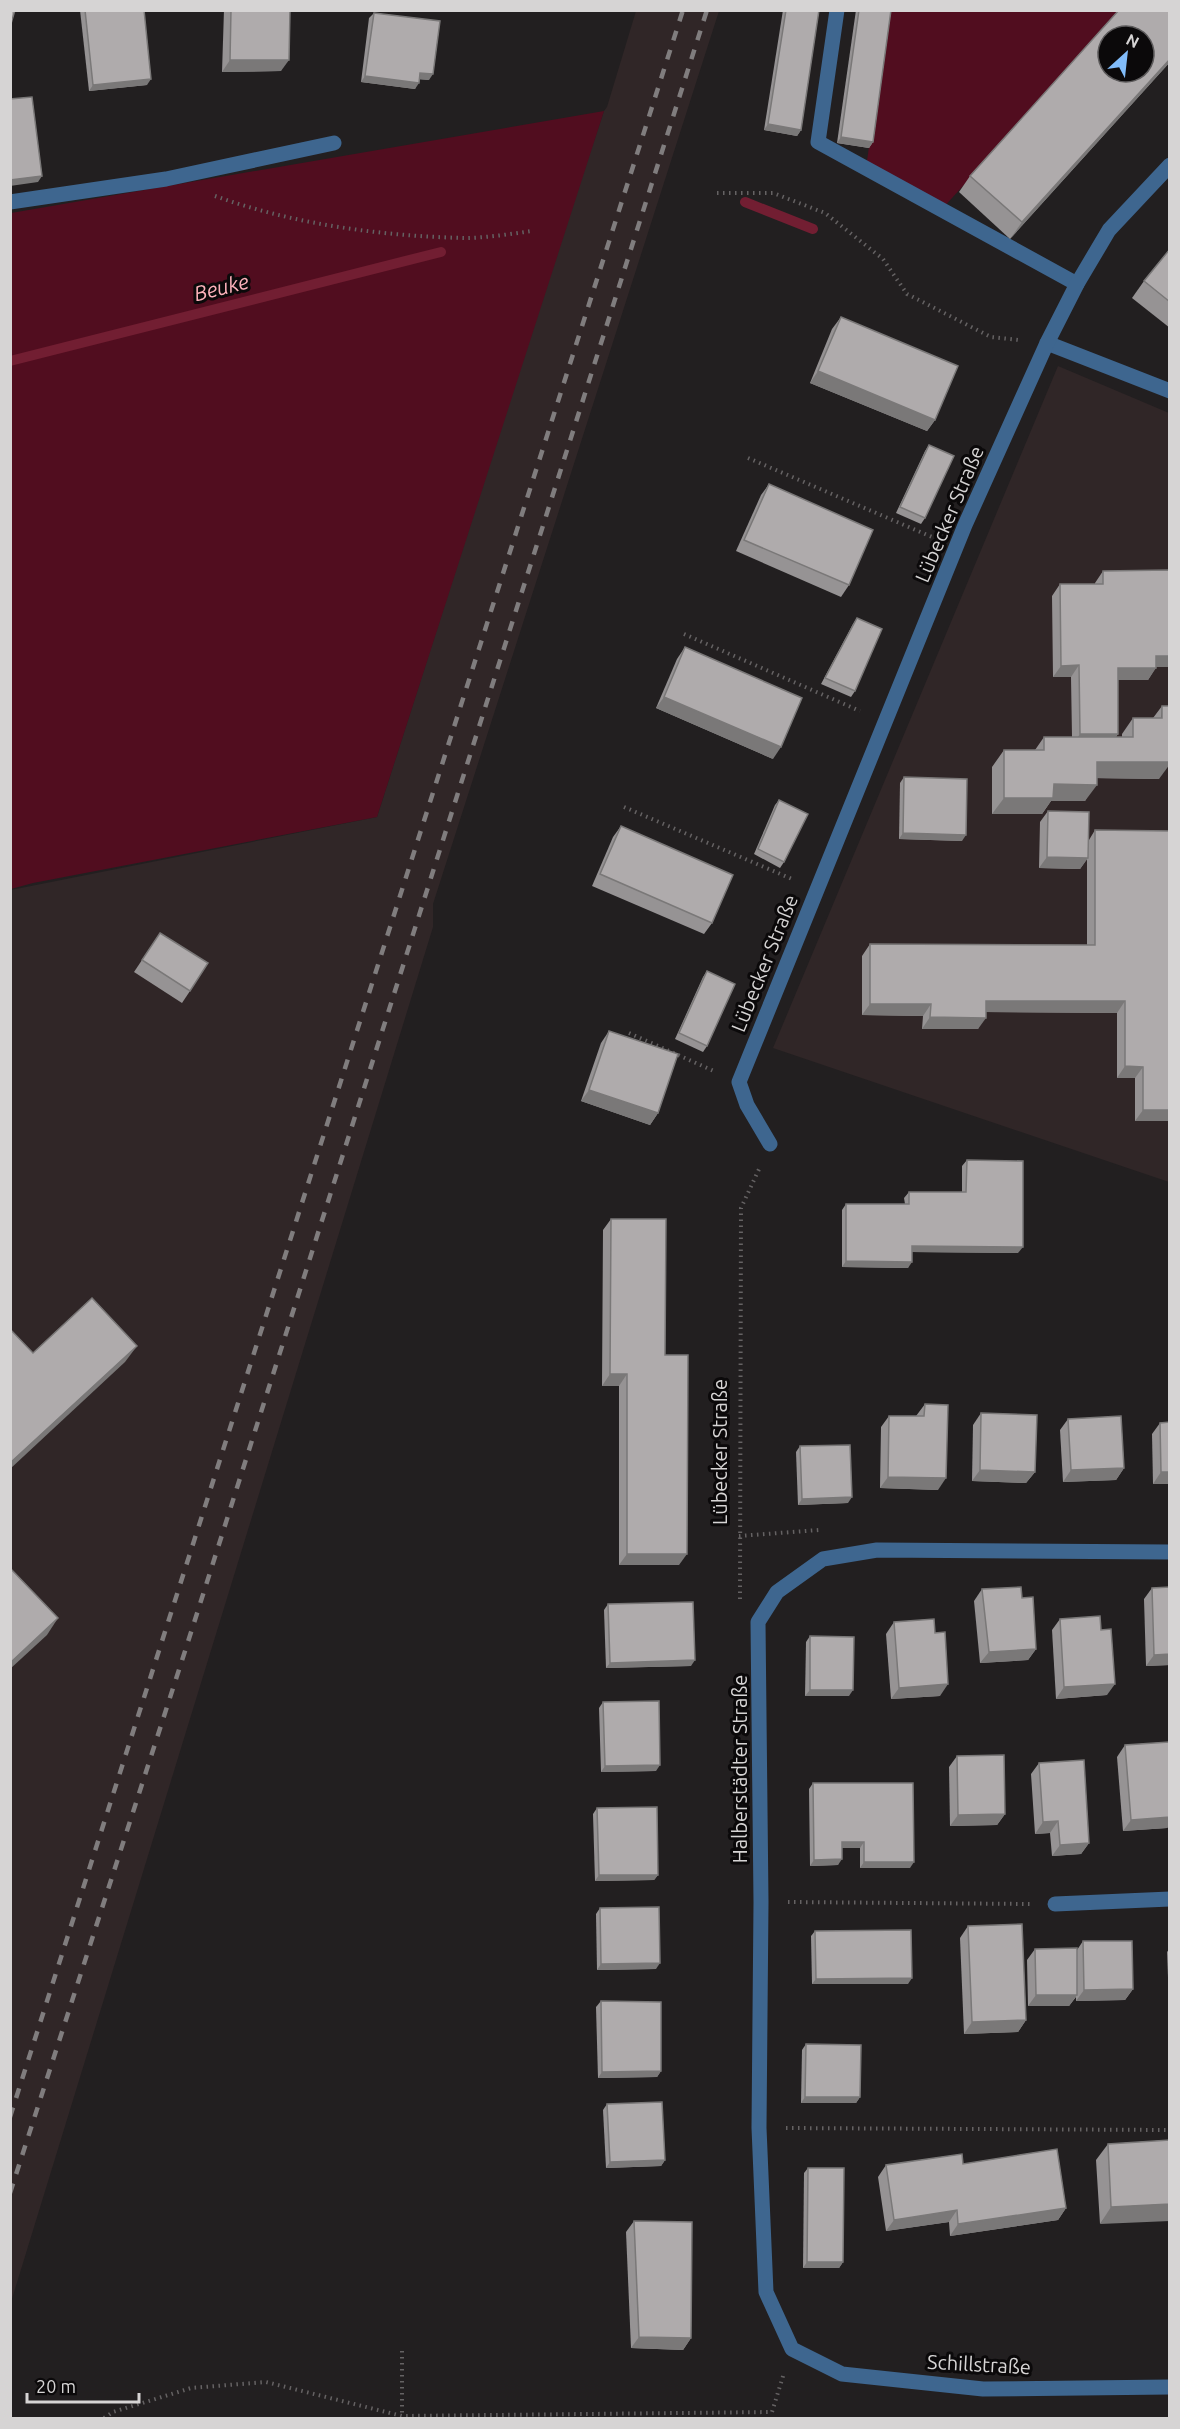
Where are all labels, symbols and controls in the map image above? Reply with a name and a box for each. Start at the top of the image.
north arrow [1096,24,1156,84]
text: N [1123,30,1142,51]
water label: Beuke [191,269,251,305]
street label: Lübecker Straße [910,442,988,586]
street label: Lübecker Straße [726,891,802,1035]
street label: Lübecker Straße [708,1379,731,1525]
street label: Halberstädter Straße [728,1675,751,1863]
street label: Schillstraße [926,2350,1032,2378]
scale bar [27,2366,140,2404]
text: 20 m [36,2376,76,2396]

